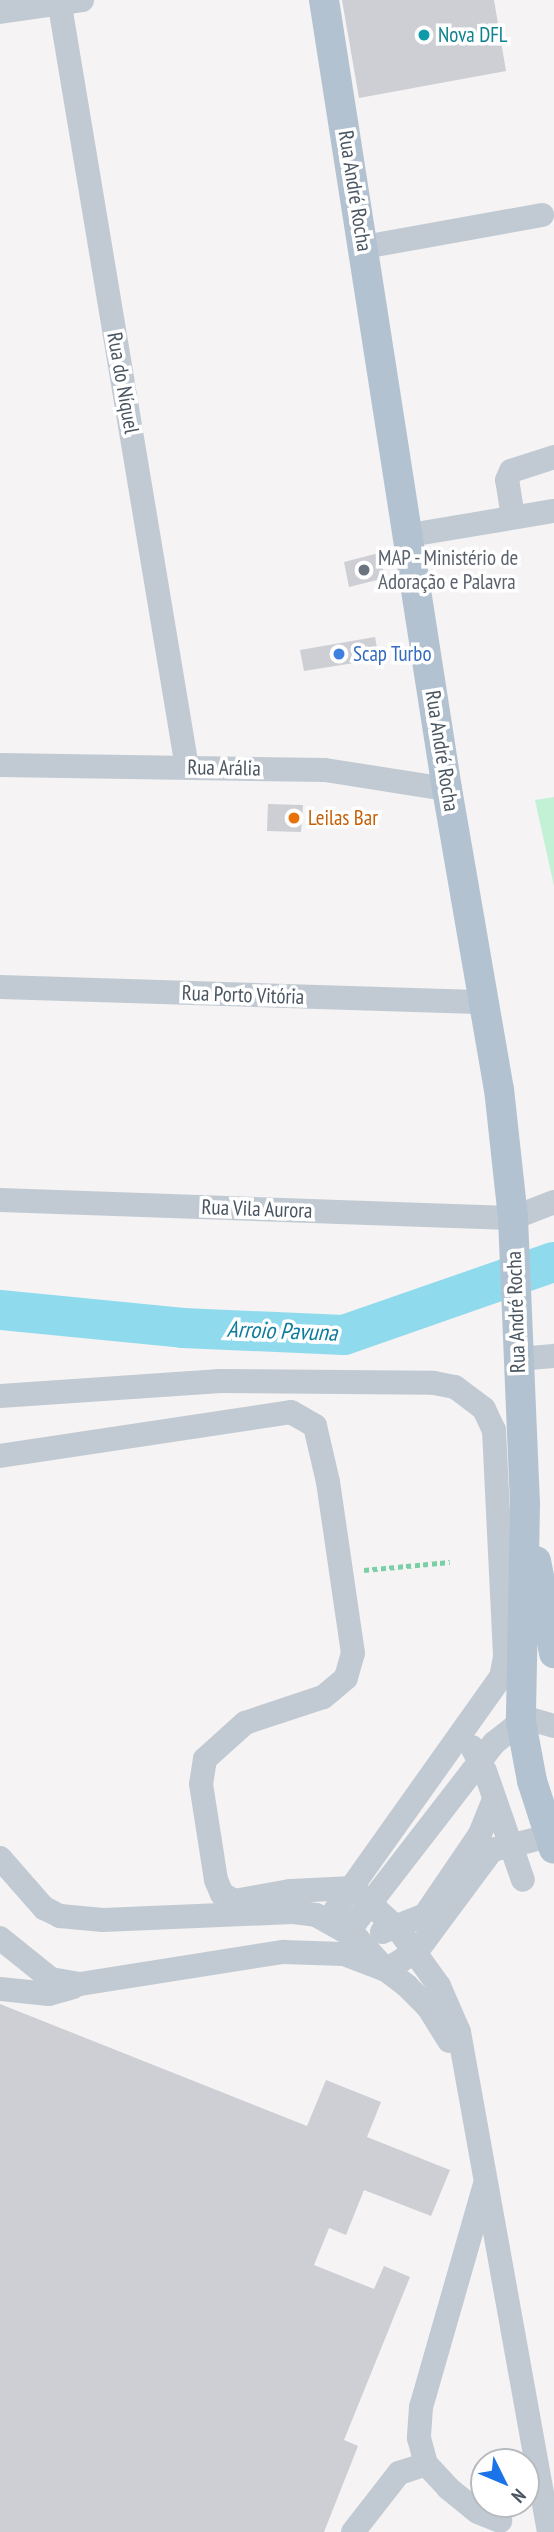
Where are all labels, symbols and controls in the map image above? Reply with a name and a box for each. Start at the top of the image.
place label: Nova DFL [438,22,508,48]
marker: Nova DFL [416,27,432,43]
street label: Rua André Rocha [333,128,377,254]
street label: Rua do Níquel [102,330,144,436]
place label: MAP - Ministério de Adoração e Palavra [378,545,520,595]
marker: MAP - Ministério de Adoração e Palavra [356,562,372,578]
place label: Scap Turbo [353,641,432,667]
marker: Scap Turbo [331,646,347,662]
street label: Rua André Rocha [420,688,464,814]
street label: Rua Arália [187,755,261,781]
place label: Leilas Bar [308,805,378,831]
marker: Leilas Bar [286,810,302,826]
street label: Rua Porto Vitória [181,980,305,1010]
street label: Rua Vila Aurora [201,1194,313,1224]
street label: Rua André Rocha [501,1250,531,1374]
water label: Arroio Pavuna [226,1315,338,1347]
north arrow [470,2448,540,2518]
text: N [507,2484,531,2508]

